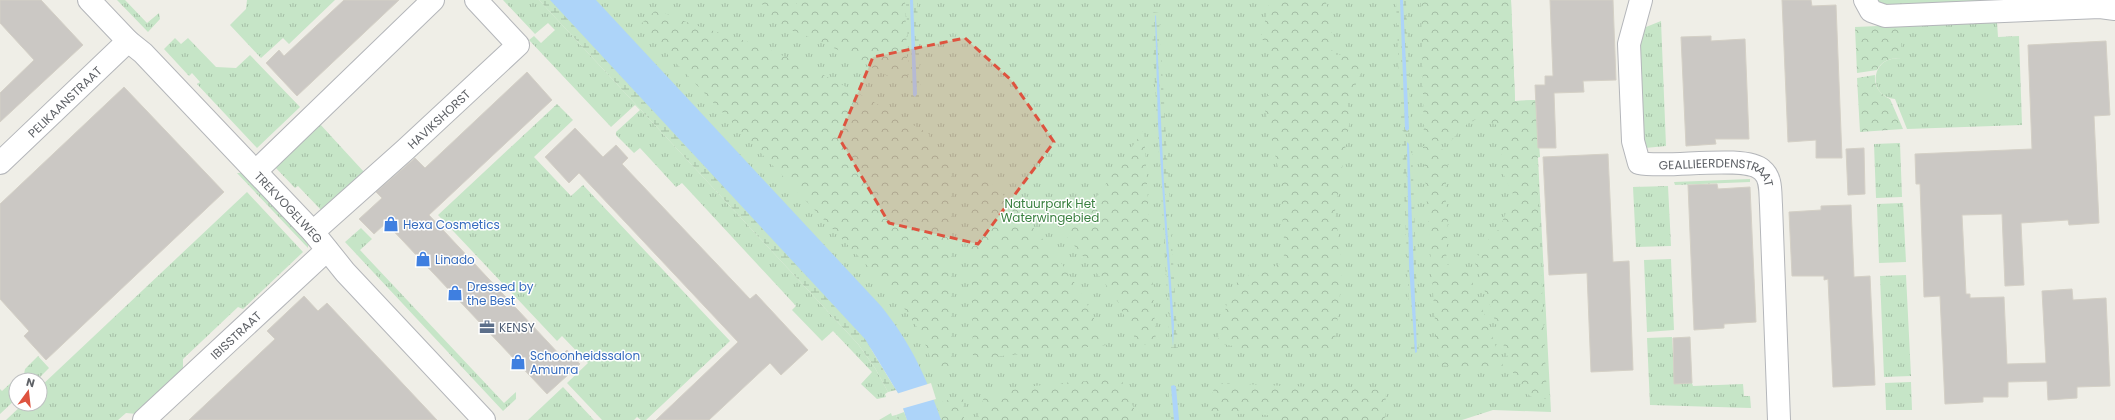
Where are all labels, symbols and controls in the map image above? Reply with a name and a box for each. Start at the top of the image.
street label: PELIKAANSTRAAT [24,62,106,141]
street label: HAVIKSHORST [403,85,474,152]
street label: GEALLIEERDENSTRAAT [1658,154,1778,188]
street label: TREKVOGELWEG [251,167,327,246]
park label: Natuurpark Het Waterwingebied [1001,195,1099,226]
shop icon: Hexa Cosmetics [382,215,400,233]
place label: Hexa Cosmetics [403,216,500,233]
shop icon: Linado [414,250,432,268]
place label: Linado [435,251,475,268]
place label: Dressed by the Best [467,278,534,309]
shop icon: Dressed by the Best [446,284,464,302]
street label: IBISSTRAAT [206,307,265,363]
office icon: KENSY [478,318,496,336]
place label: KENSY [499,319,535,336]
place label: Schoonheidssalon Amunra [530,347,640,378]
shop icon: Schoonheidssalon Amunra [509,353,527,371]
north arrow [8,372,48,412]
text: N [25,374,37,391]

